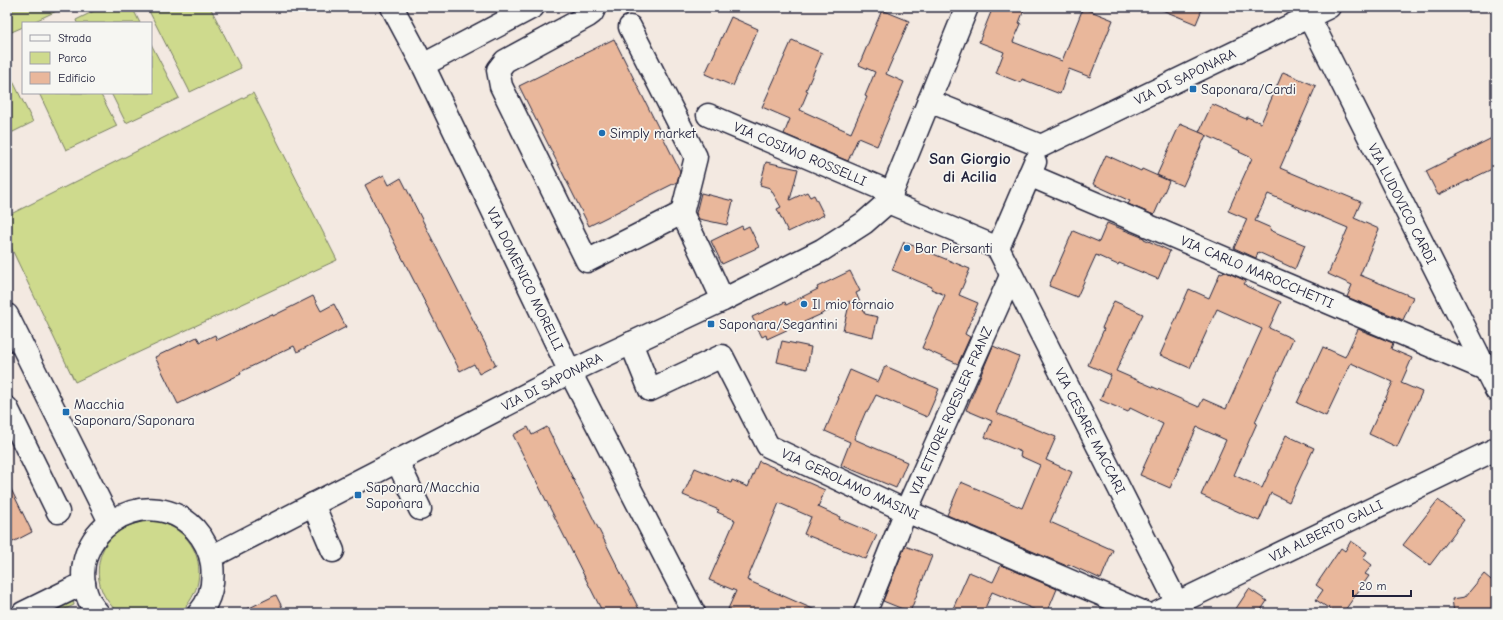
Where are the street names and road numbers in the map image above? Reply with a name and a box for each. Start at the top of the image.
street label: VIA DI SAPONARA [1131,45,1239,109]
street label: VIA COSIMO ROSSELLI [731,118,869,190]
street label: VIA LUDOVICO CARDI [1364,141,1440,267]
street label: VIA DOMENICO MORELLI [483,205,567,353]
street label: VIA CARLO MAROCCHETTI [1178,232,1336,312]
street label: VIA ETTORE ROESLER FRANZ [906,324,996,498]
street label: VIA DI SAPONARA [499,349,605,415]
street label: VIA CESARE MACCARI [1051,365,1129,497]
street label: VIA GEROLAMO MASINI [778,445,922,523]
street label: VIA ALBERTO GALLI [1266,496,1386,566]

